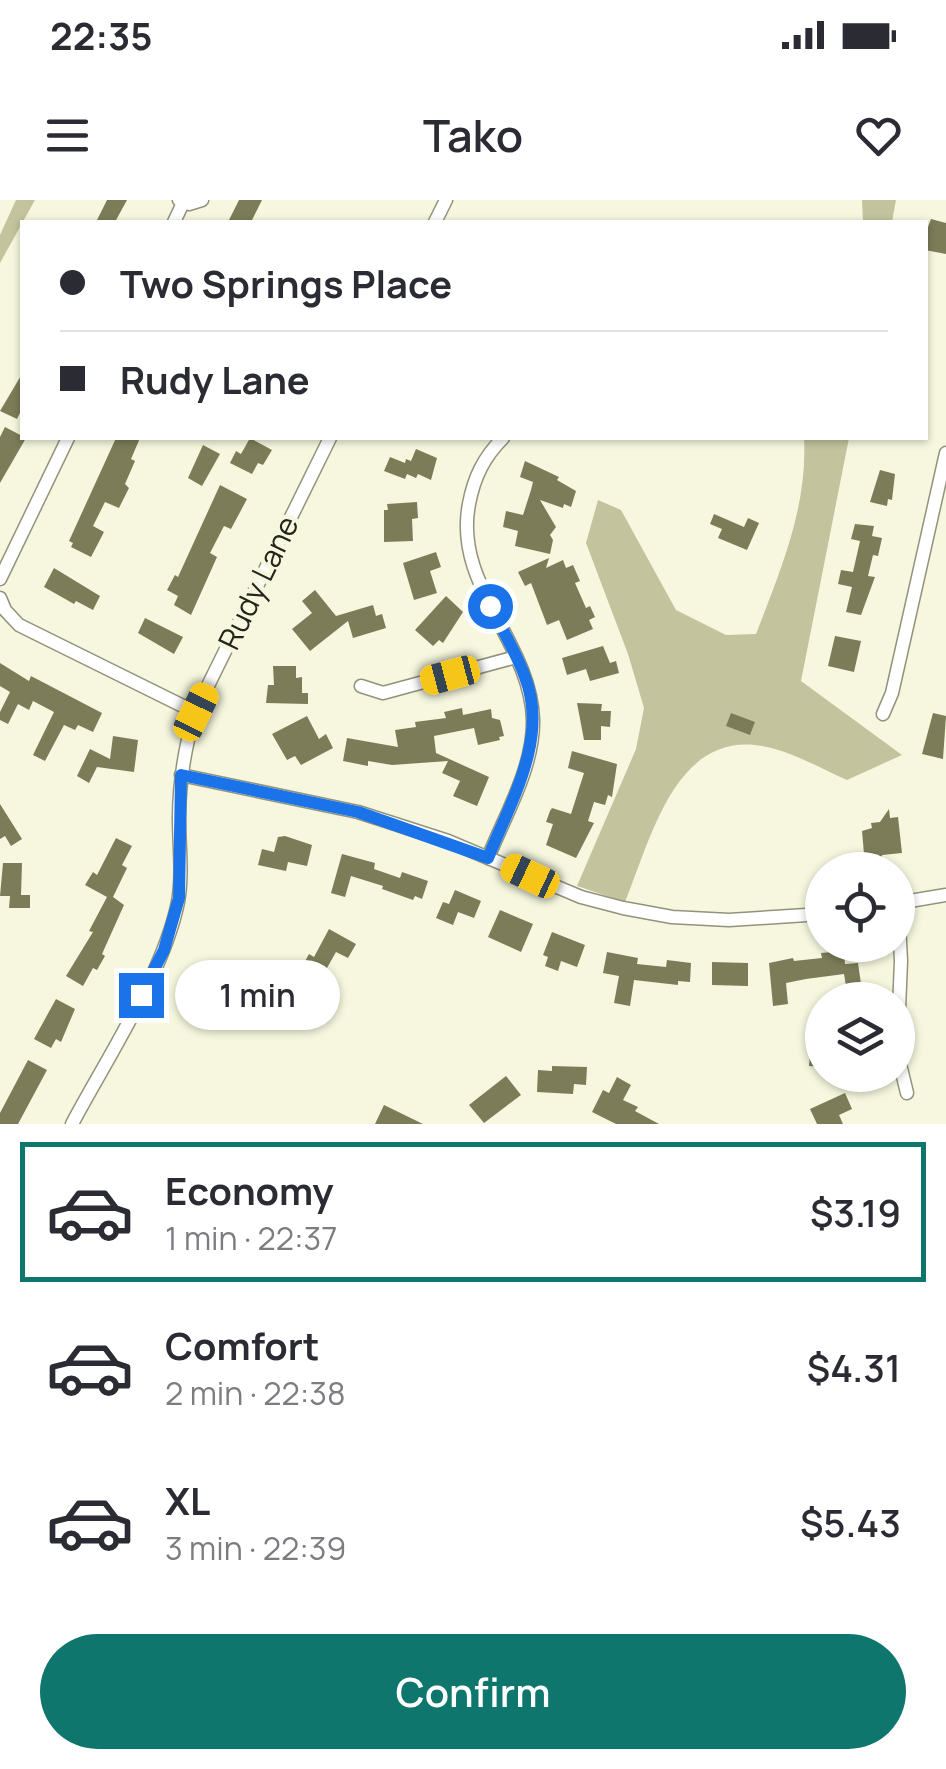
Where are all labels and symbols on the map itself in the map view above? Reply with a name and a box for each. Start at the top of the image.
street label: Rudy Lane [208,509,308,656]
route start [468,584,513,629]
car [417,653,483,697]
car [169,678,223,746]
car [496,850,564,902]
callout: 1 min [176,960,341,1030]
route end [119,973,164,1018]

